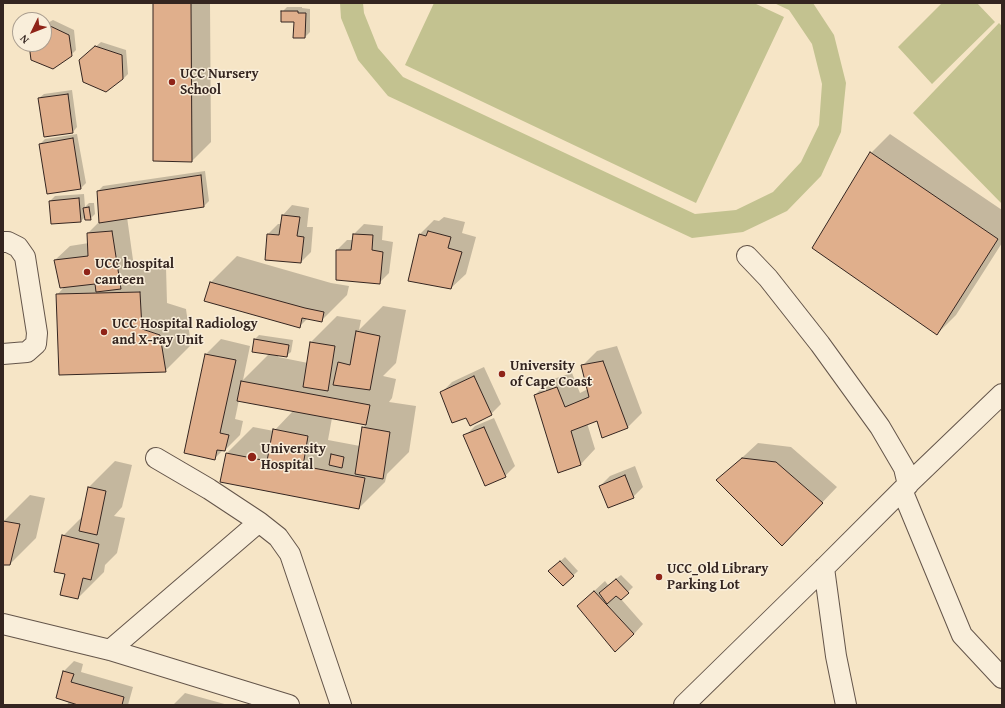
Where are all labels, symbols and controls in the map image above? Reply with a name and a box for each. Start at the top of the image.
north arrow [12,12,52,52]
text: N [16,31,32,48]
place label: UCC Nursery School [180,66,259,98]
marker: UCC Nursery School [167,77,177,87]
place label: UCC hospital canteen [95,256,174,288]
marker: UCC hospital canteen [82,267,92,277]
place label: UCC Hospital Radiology and X-ray Unit [112,316,258,348]
marker: UCC Hospital Radiology and X-ray Unit [99,327,109,337]
place label: University of Cape Coast [510,358,592,390]
marker: University of Cape Coast [497,369,507,379]
place label: University Hospital [261,441,326,474]
marker: University Hospital [246,451,258,463]
place label: UCC_Old Library Parking Lot [667,561,768,594]
marker: UCC_Old Library Parking Lot [654,572,664,582]

